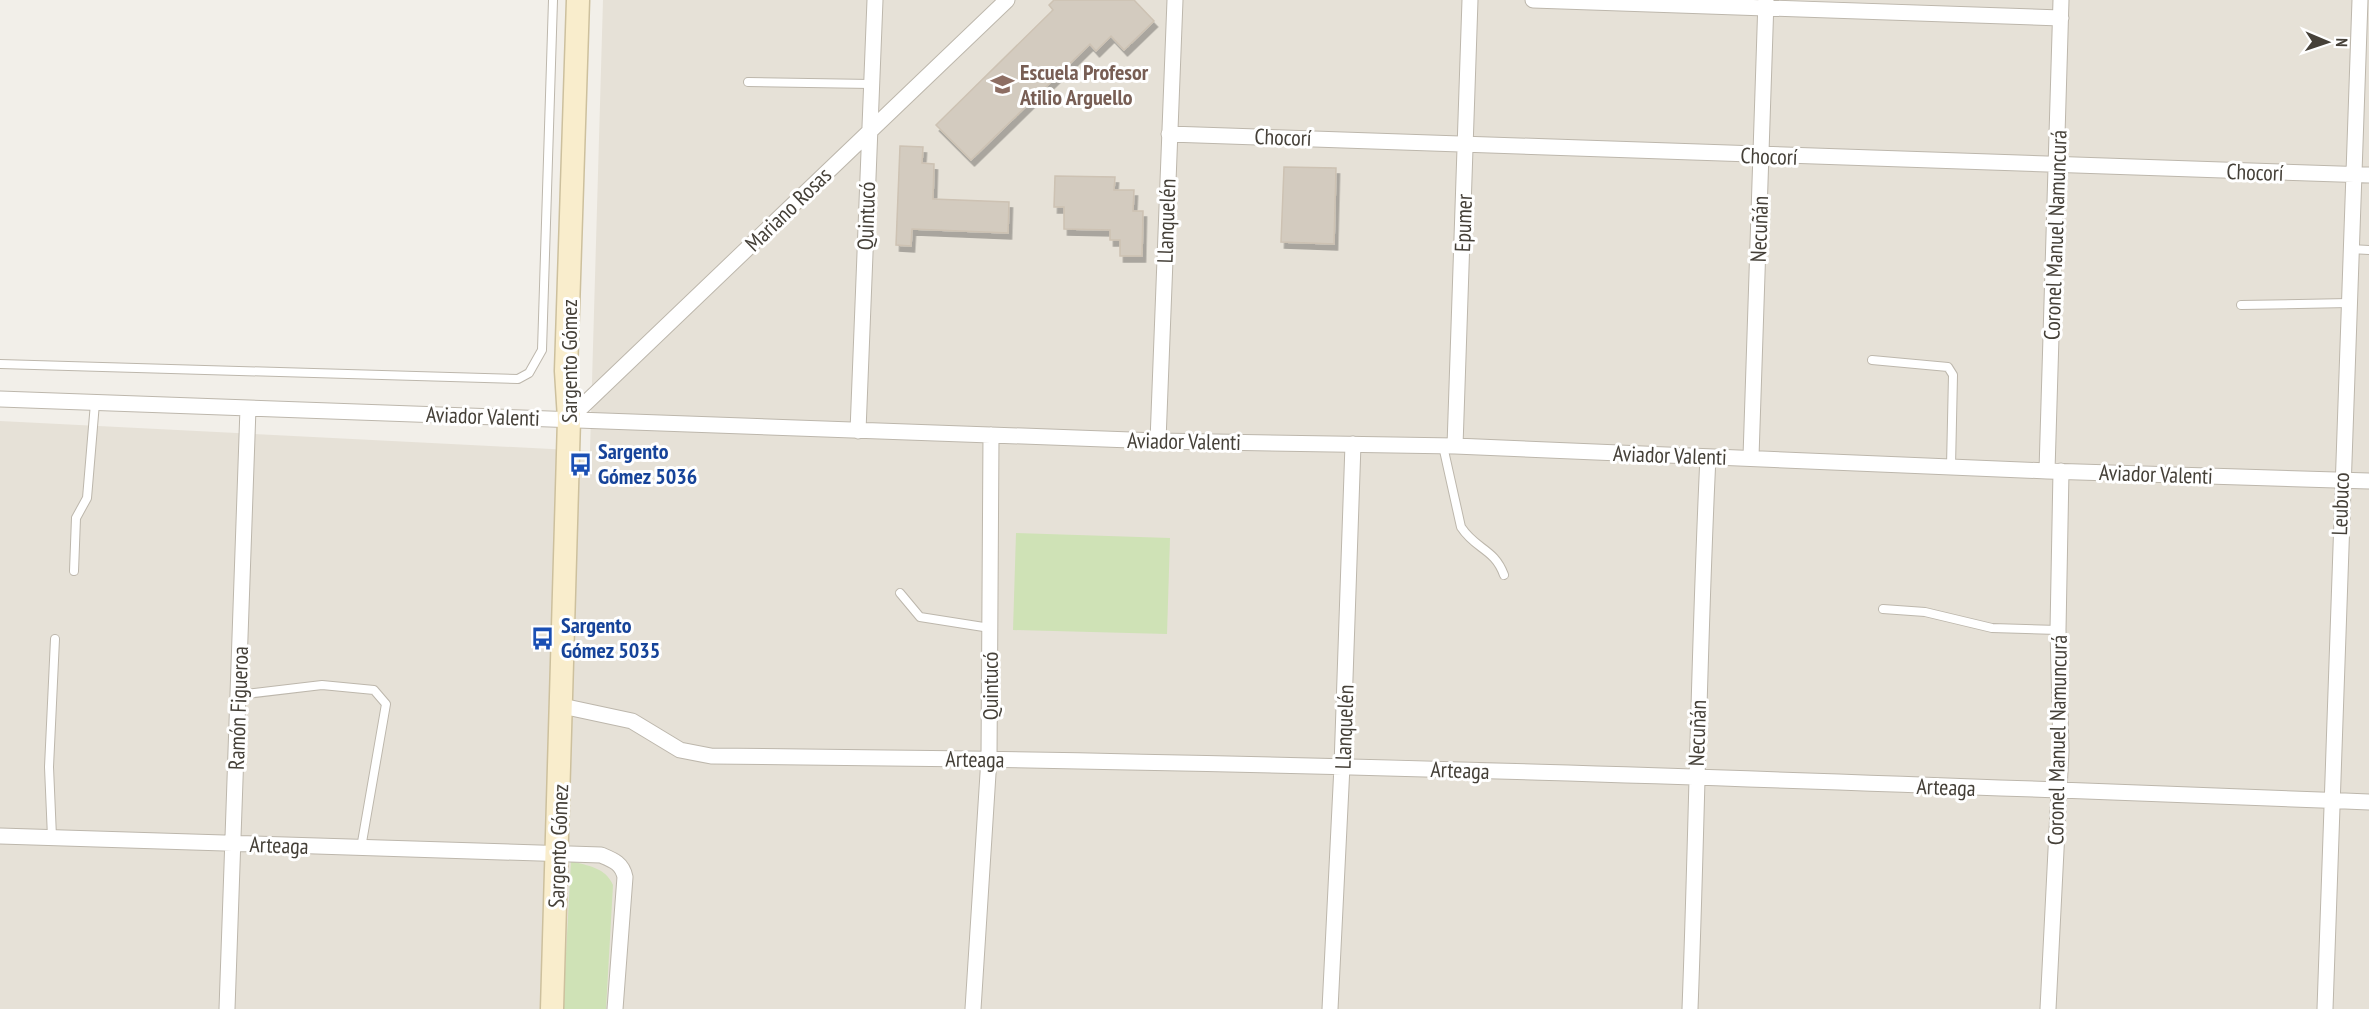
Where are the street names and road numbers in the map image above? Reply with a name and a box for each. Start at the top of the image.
street label: Chocorí [1254,122,1312,152]
street label: Coronel Manuel Namuncurá [2037,129,2073,341]
street label: Chocorí [1740,141,1798,171]
street label: Chocorí [2226,157,2284,187]
street label: Mariano Rosas [739,161,837,257]
street label: Llanquelén [1151,178,1181,264]
street label: Quintucó [851,181,881,251]
street label: Epumer [1448,194,1478,252]
street label: Necuñán [1744,195,1774,263]
street label: Sargento Gómez [555,299,583,423]
street label: Aviador Valenti [426,400,540,432]
street label: Aviador Valenti [1127,426,1241,456]
street label: Aviador Valenti [1613,439,1727,471]
street label: Aviador Valenti [2099,458,2213,490]
street label: Leubuco [2325,472,2355,536]
street label: Coronel Manuel Namuncurá [2041,635,2073,845]
street label: Ramón Figueroa [222,646,254,770]
street label: Quintucó [976,652,1004,720]
street label: Llanquelén [1329,684,1359,770]
street label: Necuñán [1682,699,1712,767]
street label: Arteaga [945,744,1005,774]
street label: Arteaga [1430,755,1490,785]
street label: Arteaga [1916,772,1976,802]
street label: Sargento Gómez [542,783,574,908]
street label: Arteaga [249,830,309,860]

